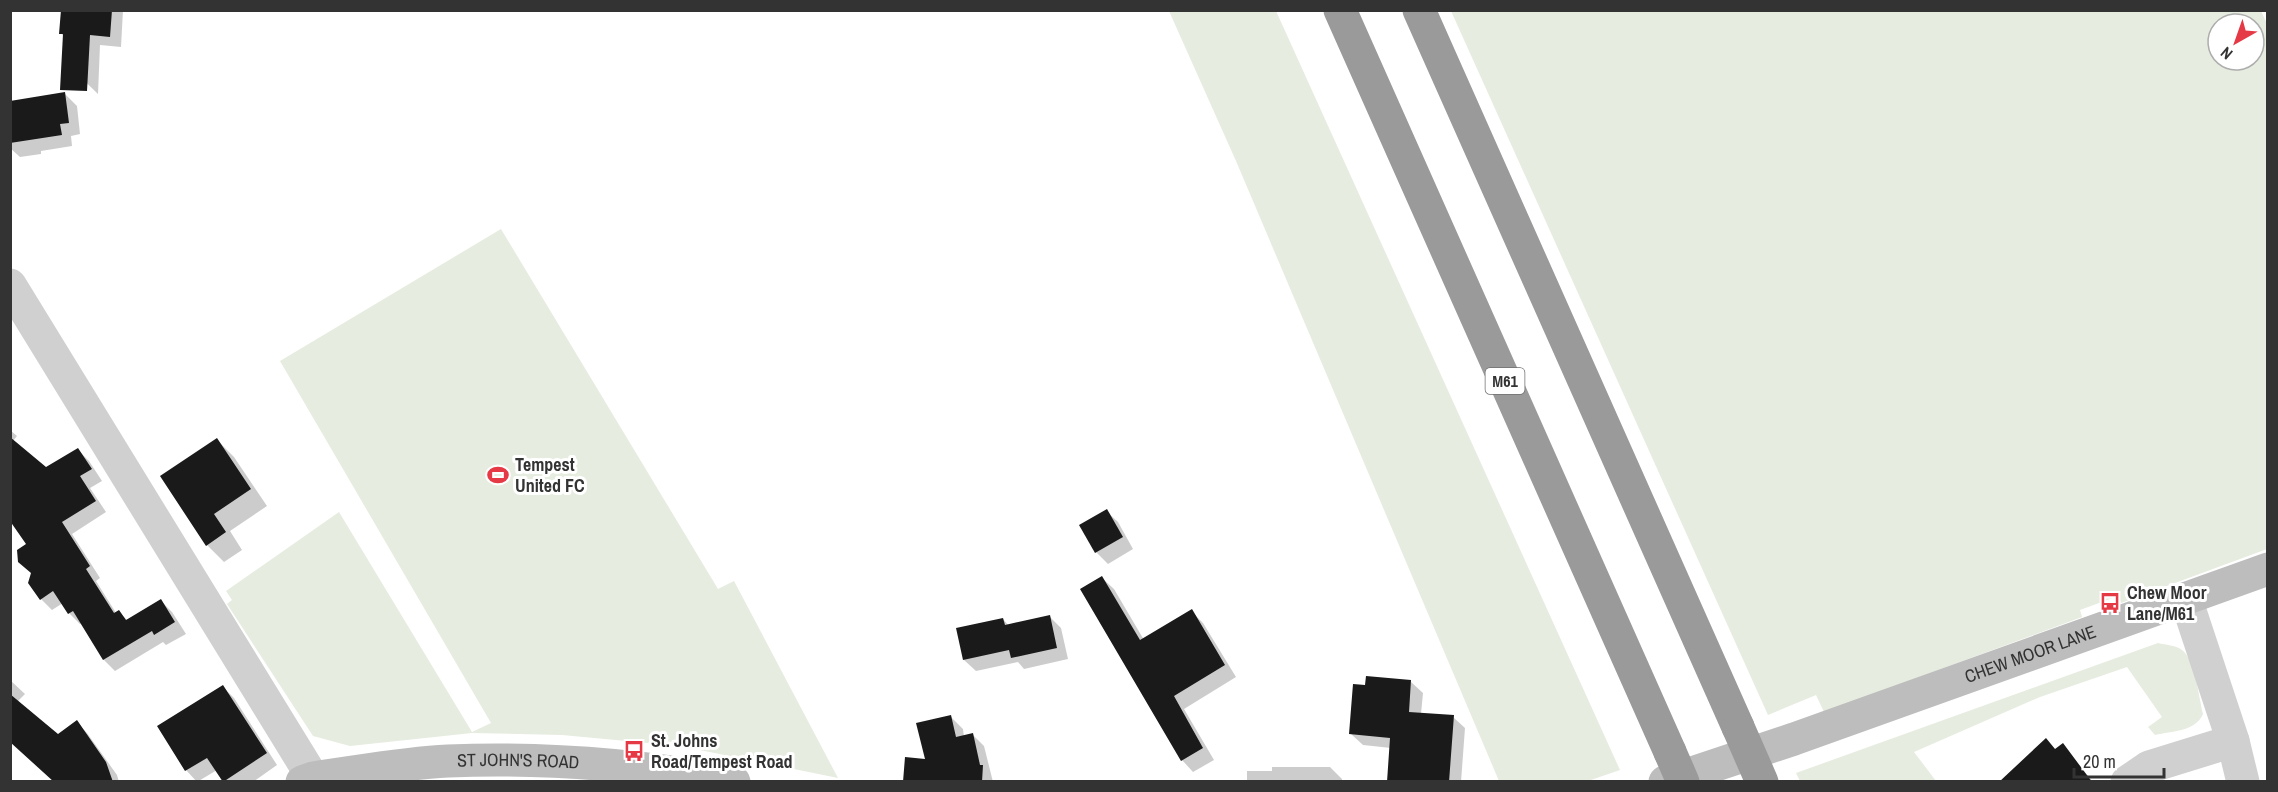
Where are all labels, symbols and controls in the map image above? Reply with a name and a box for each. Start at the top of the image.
north arrow [2206,12,2266,72]
text: N [2216,42,2237,65]
road number: M61 [1486,368,1524,394]
place label: Tempest United FC [515,452,585,498]
sports icon: Tempest United FC [486,463,510,487]
place label: Chew Moor Lane/M61 [2127,580,2207,626]
bus stop icon: Chew Moor Lane/M61 [2098,591,2122,615]
street label: CHEW MOOR LANE [1961,619,2099,689]
place label: St. Johns Road/Tempest Road [651,728,793,774]
bus stop icon: St. Johns Road/Tempest Road [622,739,646,763]
scale bar [2074,741,2164,779]
street label: ST JOHN'S ROAD [457,747,580,775]
text: 20 m [2083,749,2116,774]

